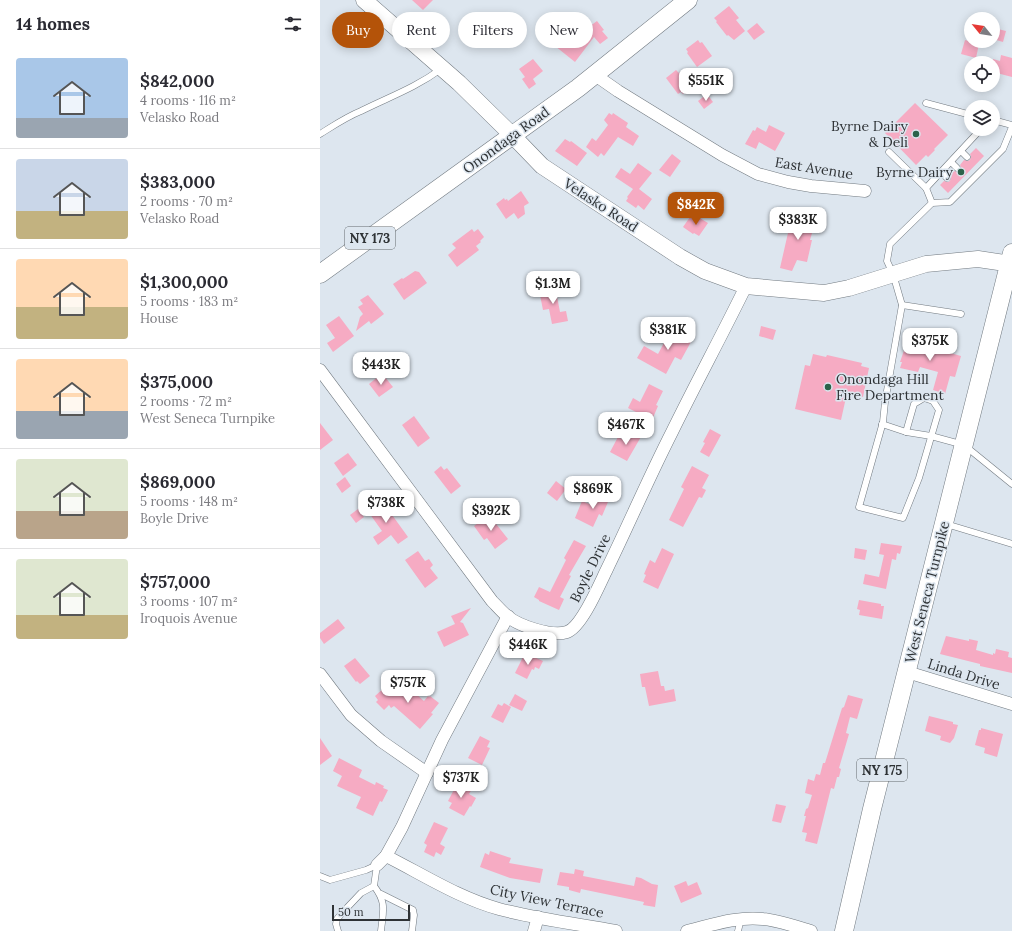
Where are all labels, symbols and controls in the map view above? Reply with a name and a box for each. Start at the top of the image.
chip: Buy [332,12,384,48]
chip: Rent [392,12,450,48]
chip: Filters [458,12,527,48]
chip: New [535,12,593,48]
north arrow [964,12,1000,48]
map controls [964,12,1000,136]
text: 14 homes [16,13,90,35]
icon: filters [282,13,304,35]
button: locate [964,56,1000,92]
pin: $551K [678,68,734,102]
text: $842,000 [140,70,215,92]
text: $551K [688,72,724,89]
icon: home [48,74,96,122]
text: 4 rooms · 116 m² [140,92,236,109]
button: layers [964,100,1000,136]
street label: Onondaga Road [459,102,553,178]
text: Velasko Road [140,109,219,126]
place label: Byrne Dairy & Deli [831,117,909,151]
marker: Byrne Dairy & Deli [911,129,921,139]
street label: East Avenue [774,153,855,183]
place label: Byrne Dairy [876,163,954,181]
marker: Byrne Dairy [956,167,966,177]
text: $383,000 [140,171,215,193]
street label: Velasko Road [559,174,642,236]
icon: home [48,175,96,223]
pin: $842K [668,192,724,226]
text: 2 rooms · 70 m² [140,193,233,210]
text: $842K [677,196,715,213]
pin: $383K [770,207,826,241]
text: Velasko Road [140,210,219,227]
text: $383K [779,211,817,228]
road number: NY 173 [345,227,395,249]
text: $1,300,000 [140,271,228,293]
pin: $1.3M [525,271,581,305]
icon: home [48,275,96,323]
text: $1.3M [535,275,571,292]
text: 5 rooms · 183 m² [140,293,238,310]
text: House [140,310,178,327]
pin: $381K [640,317,696,351]
text: $381K [650,321,686,338]
pin: $375K [902,328,958,362]
text: $375K [911,332,949,349]
pin: $443K [353,352,409,386]
text: $443K [362,356,400,373]
place label: Onondaga Hill Fire Department [836,370,944,404]
text: $375,000 [140,371,213,393]
icon: home [48,375,96,423]
marker: Onondaga Hill Fire Department [823,382,833,392]
text: 2 rooms · 72 m² [140,393,232,410]
text: West Seneca Turnpike [140,410,275,427]
pin: $467K [598,412,654,446]
text: $467K [607,416,645,433]
text: $869,000 [140,471,215,493]
icon: home [48,475,96,523]
pin: $869K [565,476,621,510]
text: $869K [573,480,613,497]
pin: $738K [358,490,414,524]
text: 5 rooms · 148 m² [140,493,238,510]
text: $738K [367,494,405,511]
pin: $392K [463,498,519,532]
text: $392K [472,502,510,519]
text: Boyle Drive [140,510,209,527]
street label: West Seneca Turnpike [901,519,953,665]
street label: Boyle Drive [566,530,615,605]
text: $757,000 [140,571,210,593]
icon: home [48,575,96,623]
text: 3 rooms · 107 m² [140,593,238,610]
text: Iroquois Avenue [140,610,237,627]
pin: $446K [500,632,556,666]
text: $446K [509,636,547,653]
street label: Linda Drive [926,654,1003,694]
pin: $757K [380,670,436,704]
text: $757K [390,674,426,691]
road number: NY 175 [857,759,907,781]
pin: $737K [433,765,489,799]
text: $737K [443,769,479,786]
street label: City View Terrace [488,880,606,922]
scale bar [332,903,410,922]
text: 50 m [338,905,364,919]

